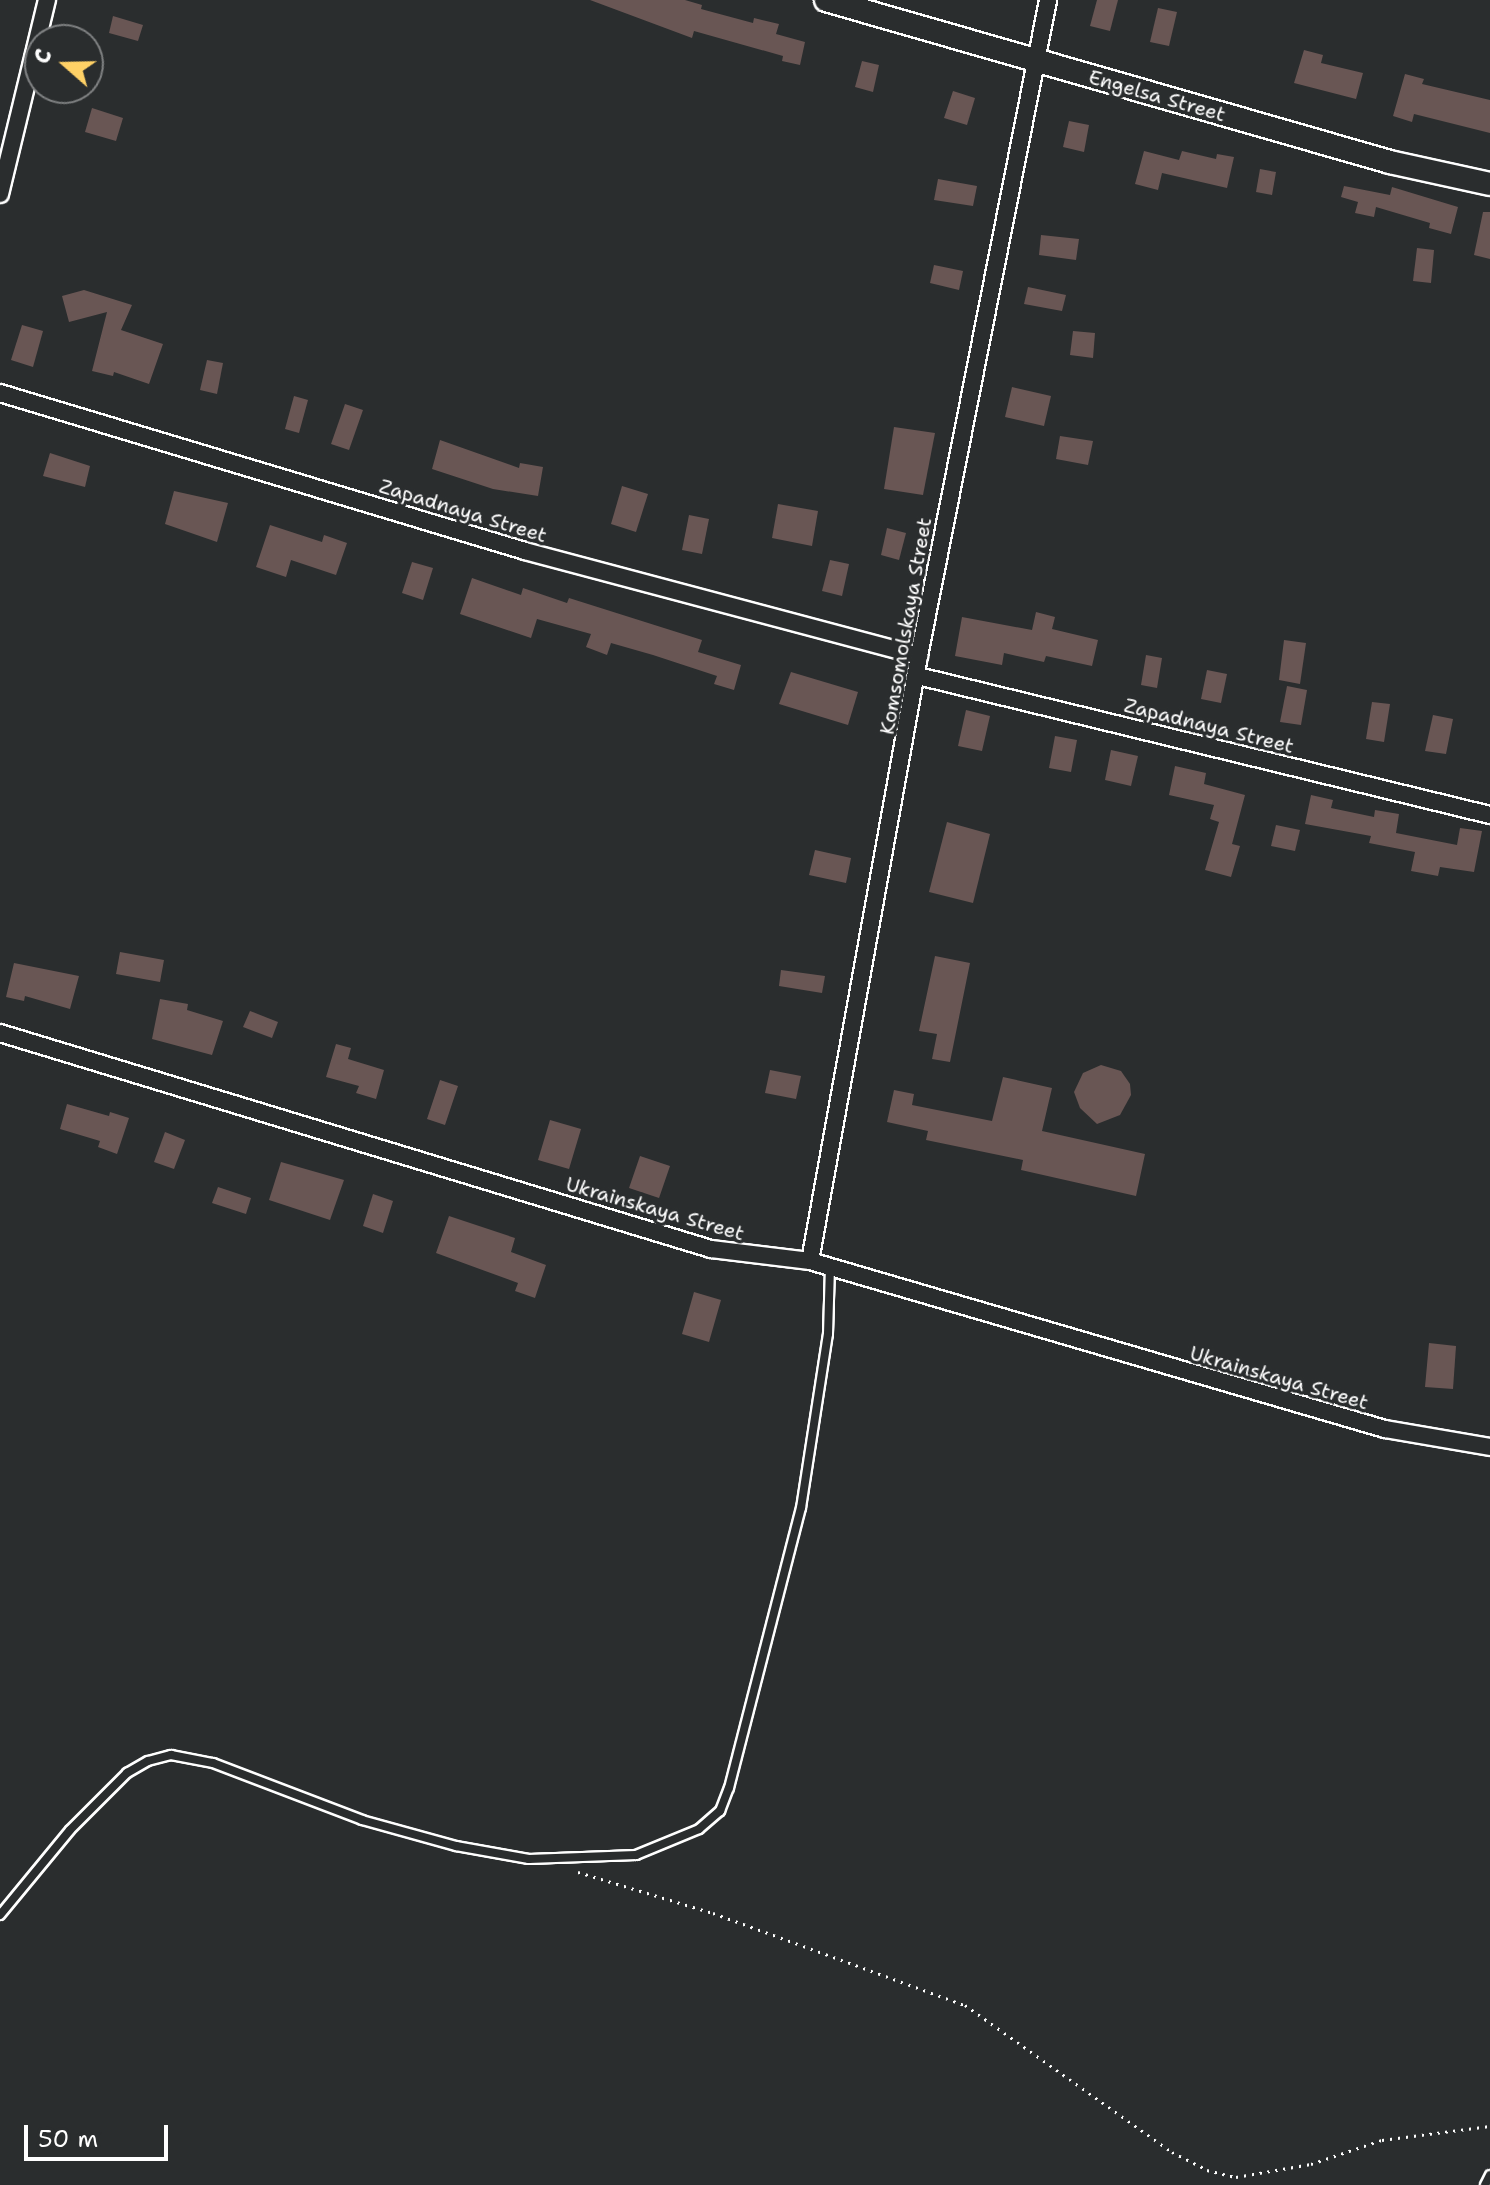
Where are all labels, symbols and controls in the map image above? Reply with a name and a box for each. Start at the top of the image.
north arrow [24,24,104,104]
text: С [27,45,59,68]
street label: Engelsa Street [1086,65,1228,127]
street label: Zapadnaya Street [376,474,550,548]
street label: Komsomolskaya Street [875,516,937,736]
street label: Zapadnaya Street [1122,693,1296,759]
street label: Ukrainskaya Street [563,1172,747,1246]
street label: Ukrainskaya Street [1187,1341,1371,1415]
scale bar [28,2109,172,2159]
text: 50 m [38,2123,98,2155]

